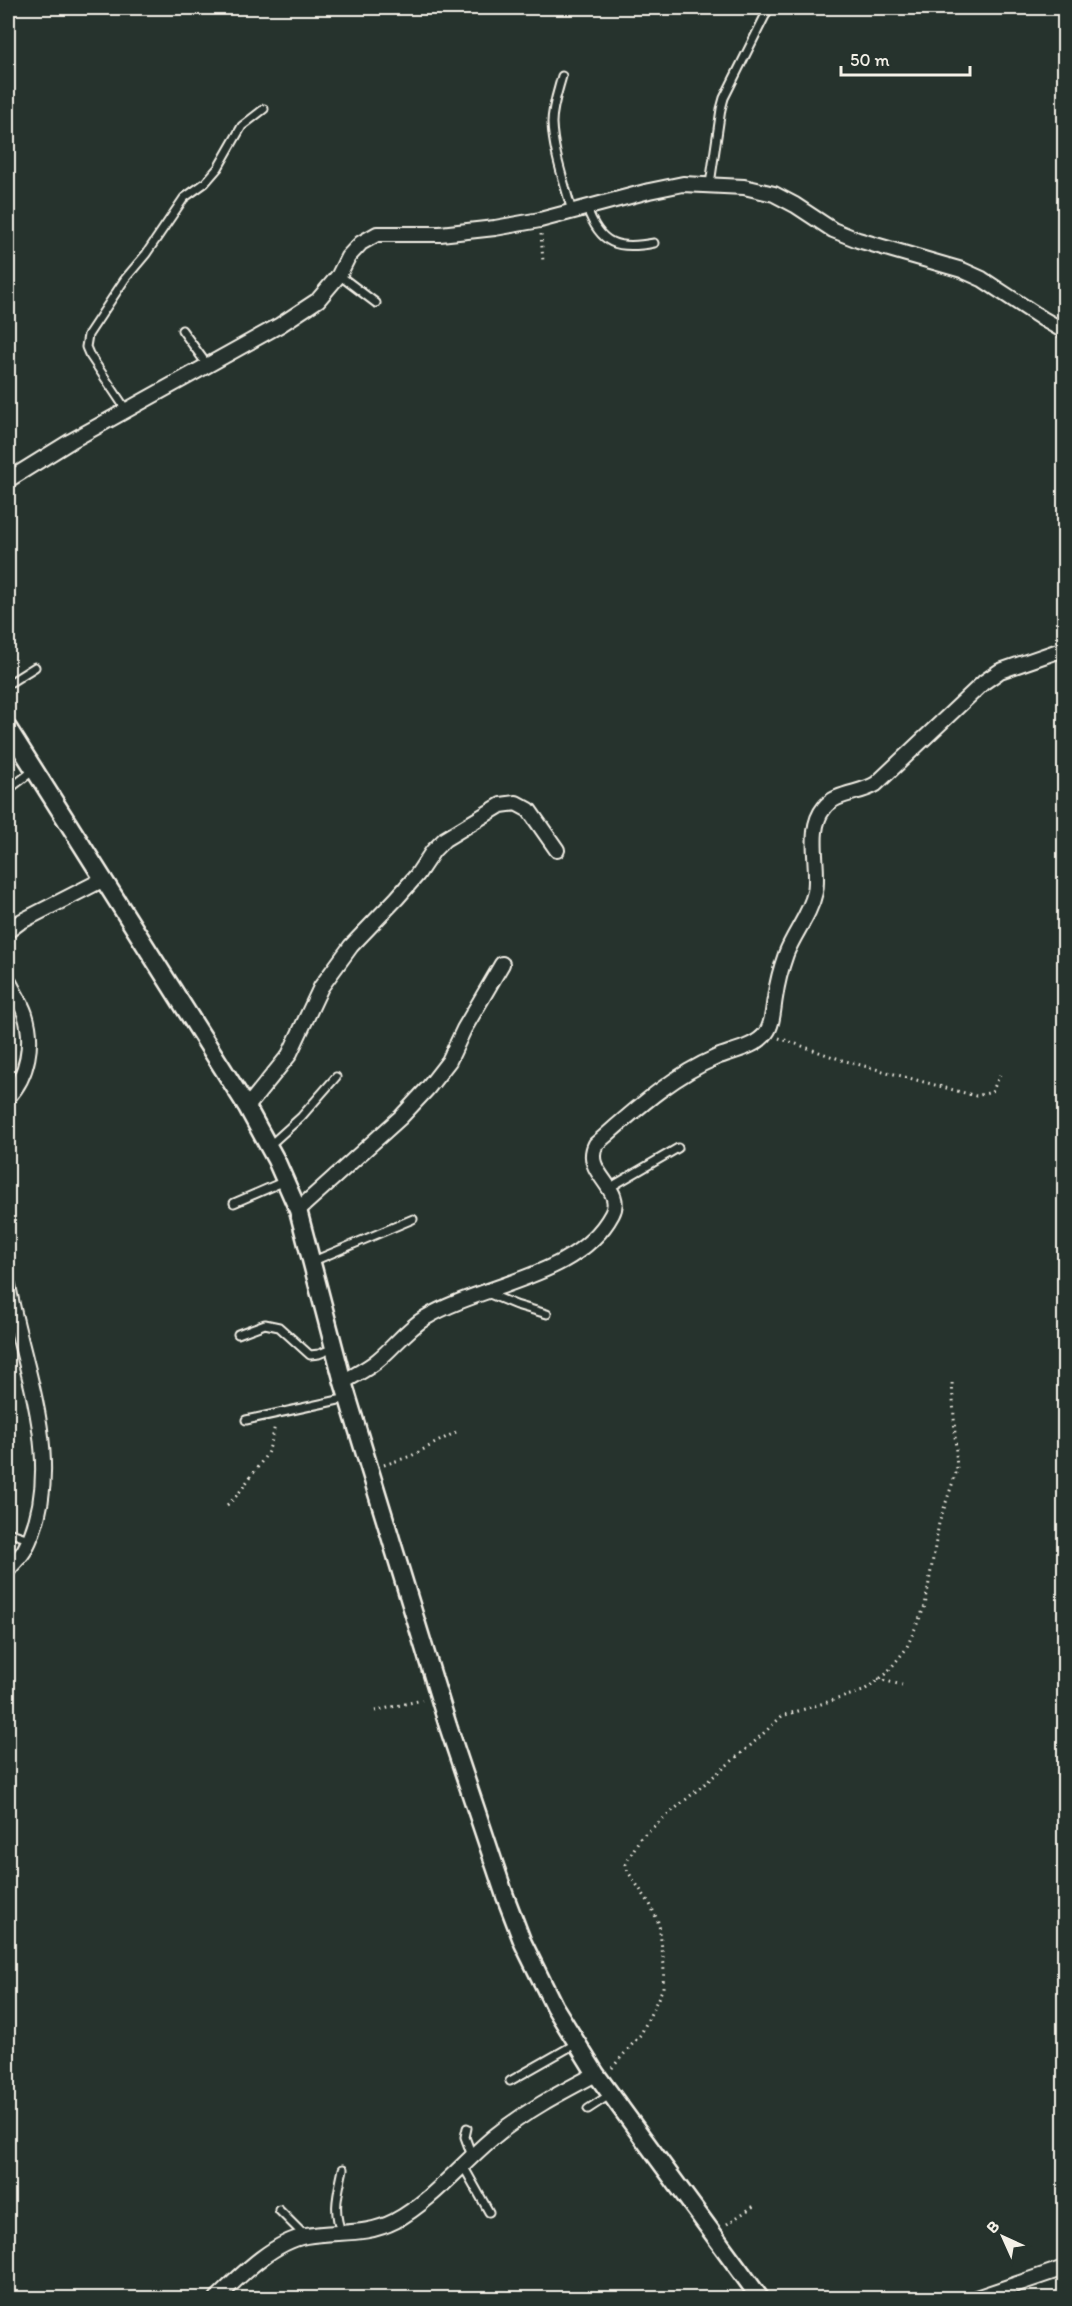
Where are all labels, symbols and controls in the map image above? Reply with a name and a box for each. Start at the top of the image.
scale bar [841,39,970,77]
text: 50 m [850,49,890,71]
north arrow [973,2207,1033,2267]
text: B [982,2216,1004,2237]

